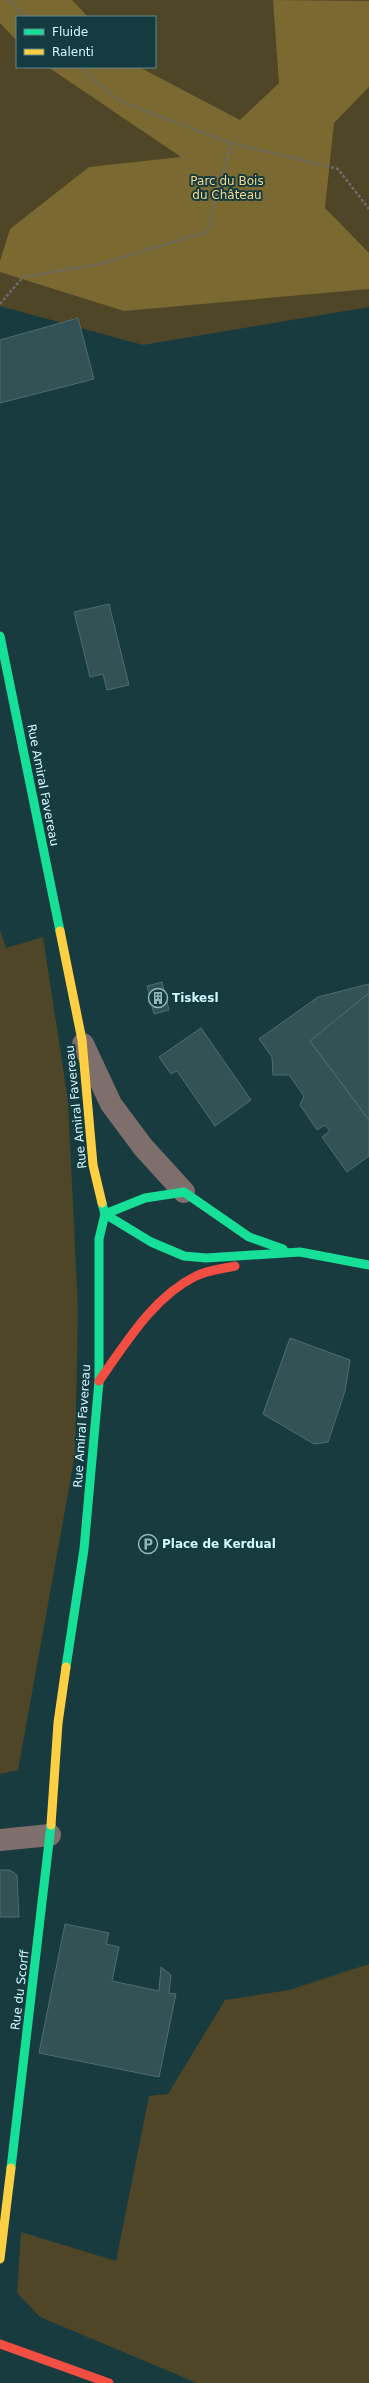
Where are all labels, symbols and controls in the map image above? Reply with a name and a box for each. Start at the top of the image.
legend [16,16,156,68]
text: Fluide [52,25,88,39]
text: Ralenti [52,45,94,59]
park label: Parc du Bois du Château [190,174,264,202]
street label: Rue Amiral Favereau [24,723,62,847]
building icon: Tiskesl [147,987,169,1009]
place label: Tiskesl [172,991,219,1005]
street label: Rue Amiral Favereau [63,1045,89,1169]
street label: Rue Amiral Favereau [71,1364,93,1488]
parking icon: Place de Kerdual [137,1533,159,1555]
place label: Place de Kerdual [162,1537,276,1551]
street label: Rue du Scorff [8,1949,32,2031]

